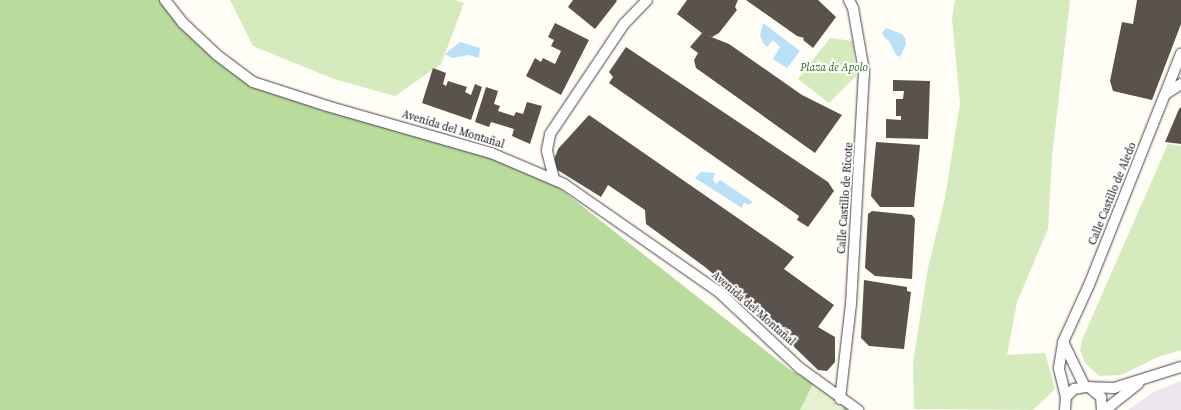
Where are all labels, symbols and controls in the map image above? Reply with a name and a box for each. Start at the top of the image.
park label: Plaza de Apolo [800,61,868,75]
street label: Avenida del Montañal [400,108,506,152]
street label: Calle Castillo de Aledo [1086,141,1140,247]
street label: Calle Castillo de Ricote [836,142,856,254]
street label: Avenida del Montañal [709,269,797,349]

